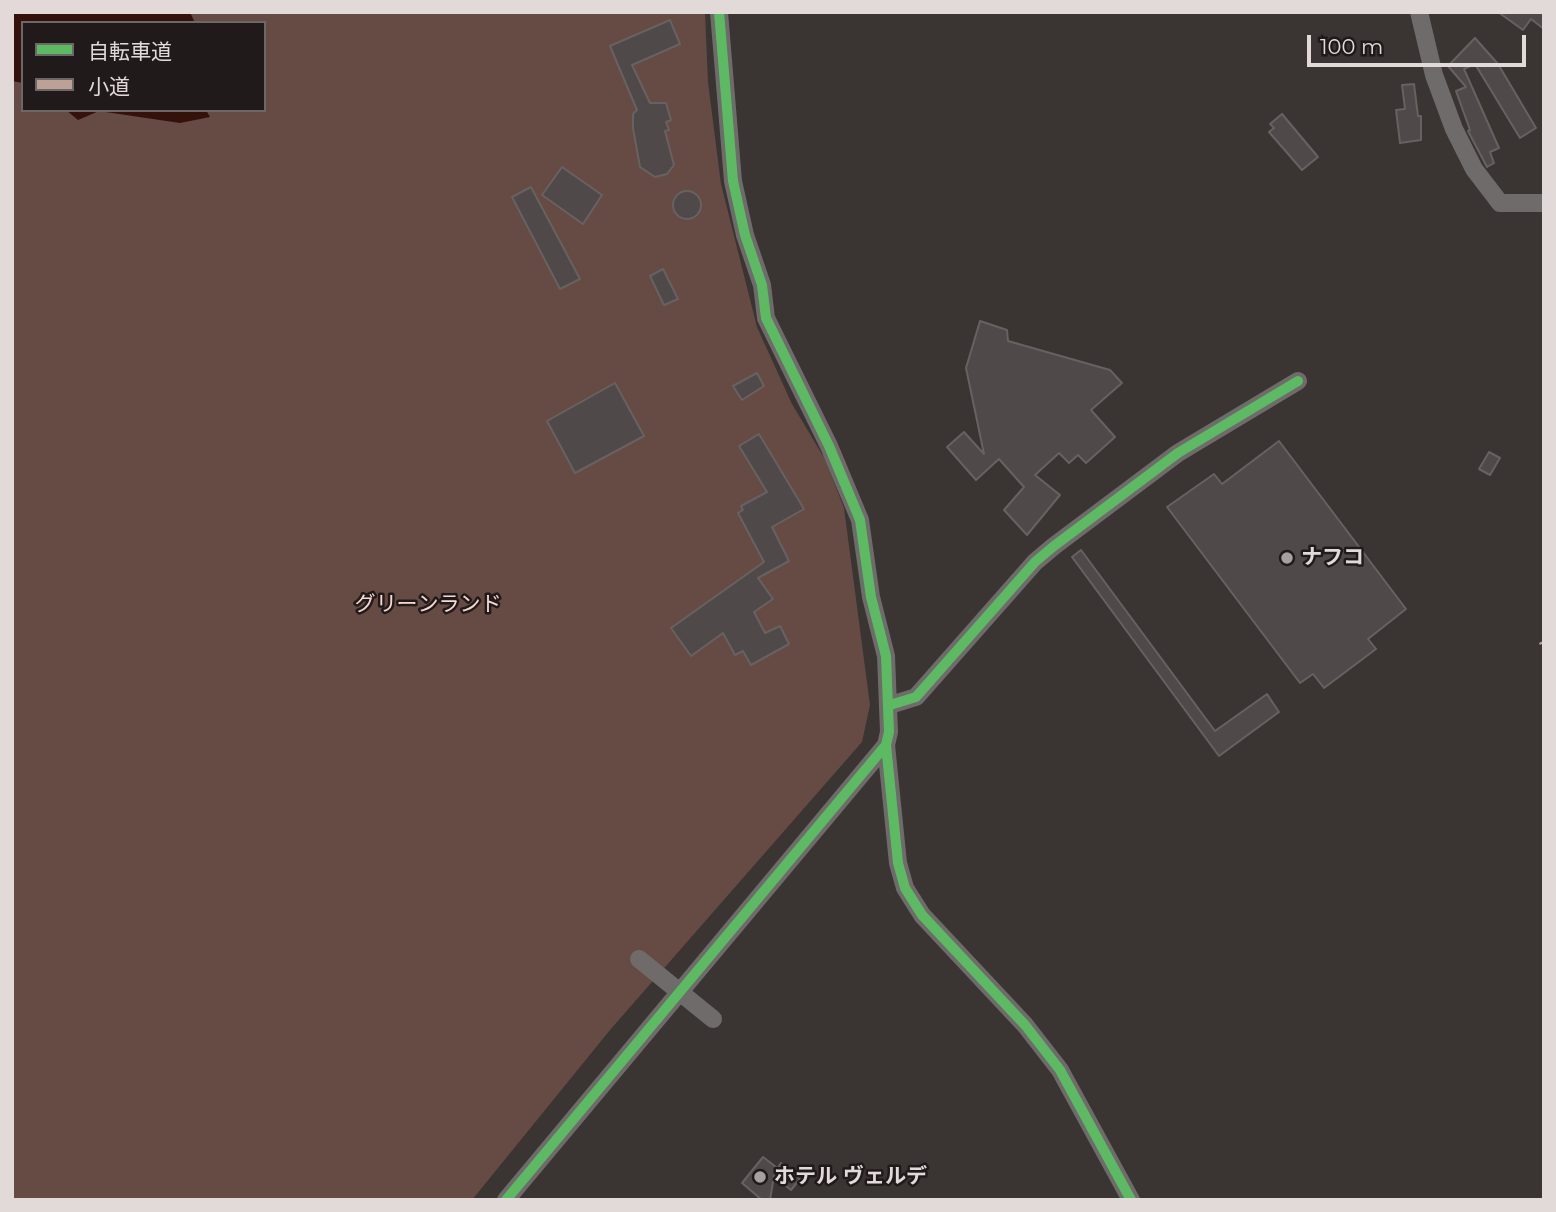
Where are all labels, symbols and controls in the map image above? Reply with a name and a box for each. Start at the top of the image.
legend [21,21,266,112]
scale bar [1311,21,1530,65]
text: 100 m [1320,34,1383,59]
text: 自転車道 [88,39,172,64]
text: 小道 [88,74,130,99]
place label: ナフコ [1301,545,1364,571]
marker: ナフコ [1279,550,1295,566]
park label: グリーンランド [355,592,501,618]
place label: ホテル ヴェルデ [774,1164,927,1190]
marker: ホテル ヴェルデ [752,1169,768,1185]

